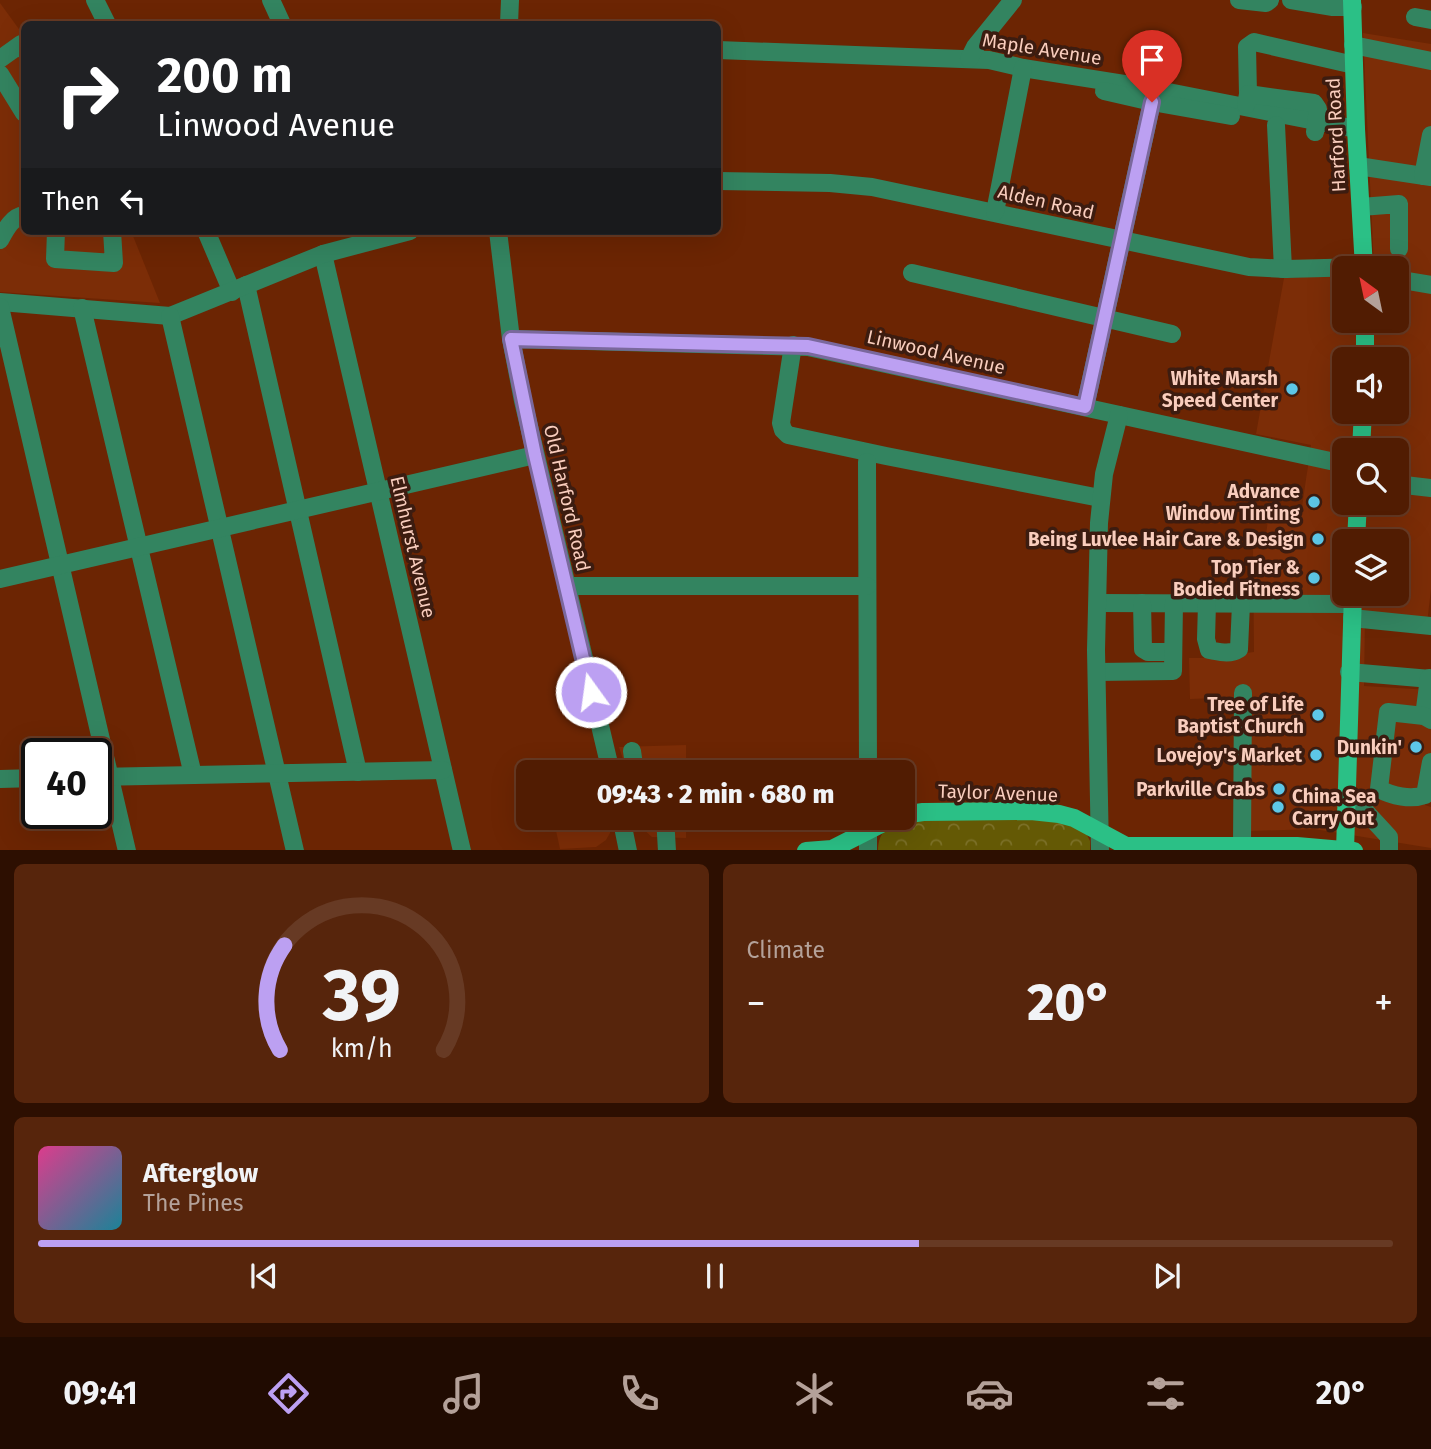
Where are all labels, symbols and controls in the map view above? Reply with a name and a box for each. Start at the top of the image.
street label: Maple Avenue [981,28,1103,70]
pin [1122,30,1182,102]
icon: arrive [1133,41,1171,79]
text: 200 m [157,46,293,105]
icon: right [42,49,133,140]
street label: Harford Road [1322,77,1350,193]
text: Linwood Avenue [157,106,395,144]
street label: Alden Road [996,180,1096,224]
icon: left [114,182,152,220]
text: Then [42,186,100,217]
north arrow [1332,256,1409,332]
map controls [1332,256,1409,606]
street label: Linwood Avenue [865,325,1007,379]
button: sound [1332,347,1409,424]
place label: White Marsh Speed Center [1162,367,1278,412]
marker: White Marsh Speed Center [1284,381,1300,397]
street label: Old Harford Road [539,422,595,574]
button: search [1332,438,1409,515]
street label: Elmhurst Avenue [385,474,441,620]
place label: Advance Window Tinting [1166,480,1301,525]
marker: Advance Window Tinting [1306,494,1322,510]
place label: Being Luvlee Hair Care & Design [1028,528,1304,551]
button: layers [1332,529,1409,606]
marker: Being Luvlee Hair Care & Design [1310,531,1326,547]
place label: Top Tier & Bodied Fitness [1173,556,1301,601]
marker: Top Tier & Bodied Fitness [1306,570,1322,586]
position arrow [554,655,628,729]
place label: Tree of Life Baptist Church [1177,693,1304,738]
marker: Tree of Life Baptist Church [1310,707,1326,723]
place label: Dunkin' [1337,736,1402,759]
speed limit sign: 40 [21,738,112,829]
marker: Dunkin' [1408,739,1424,755]
place label: Lovejoy's Market [1157,744,1303,767]
marker: Lovejoy's Market [1308,747,1324,763]
place label: Parkville Crabs [1136,778,1265,801]
text: 09:43 · 2 min · 680 m [597,779,834,810]
street label: Taylor Avenue [937,779,1059,807]
marker: Parkville Crabs [1271,781,1287,797]
place label: China Sea Carry Out [1292,785,1377,830]
marker: China Sea Carry Out [1270,799,1286,815]
text: Climate [747,936,825,964]
text: 39 [321,952,400,1039]
text: 20° [1027,971,1112,1034]
text: − [747,980,766,1026]
text: + [1374,980,1393,1026]
text: km/h [330,1033,392,1063]
text: Afterglow [143,1158,258,1189]
text: The Pines [143,1189,244,1217]
icon: previous [245,1257,283,1295]
icon: pause [696,1257,734,1295]
icon: next [1148,1257,1186,1295]
icon: directions [264,1369,313,1418]
icon: music [439,1369,488,1418]
icon: phone [615,1369,664,1418]
icon: climate [790,1369,839,1418]
icon: car [965,1369,1014,1418]
icon: filters [1141,1369,1190,1418]
text: 09:41 [63,1374,138,1412]
text: 20° [1316,1374,1368,1412]

